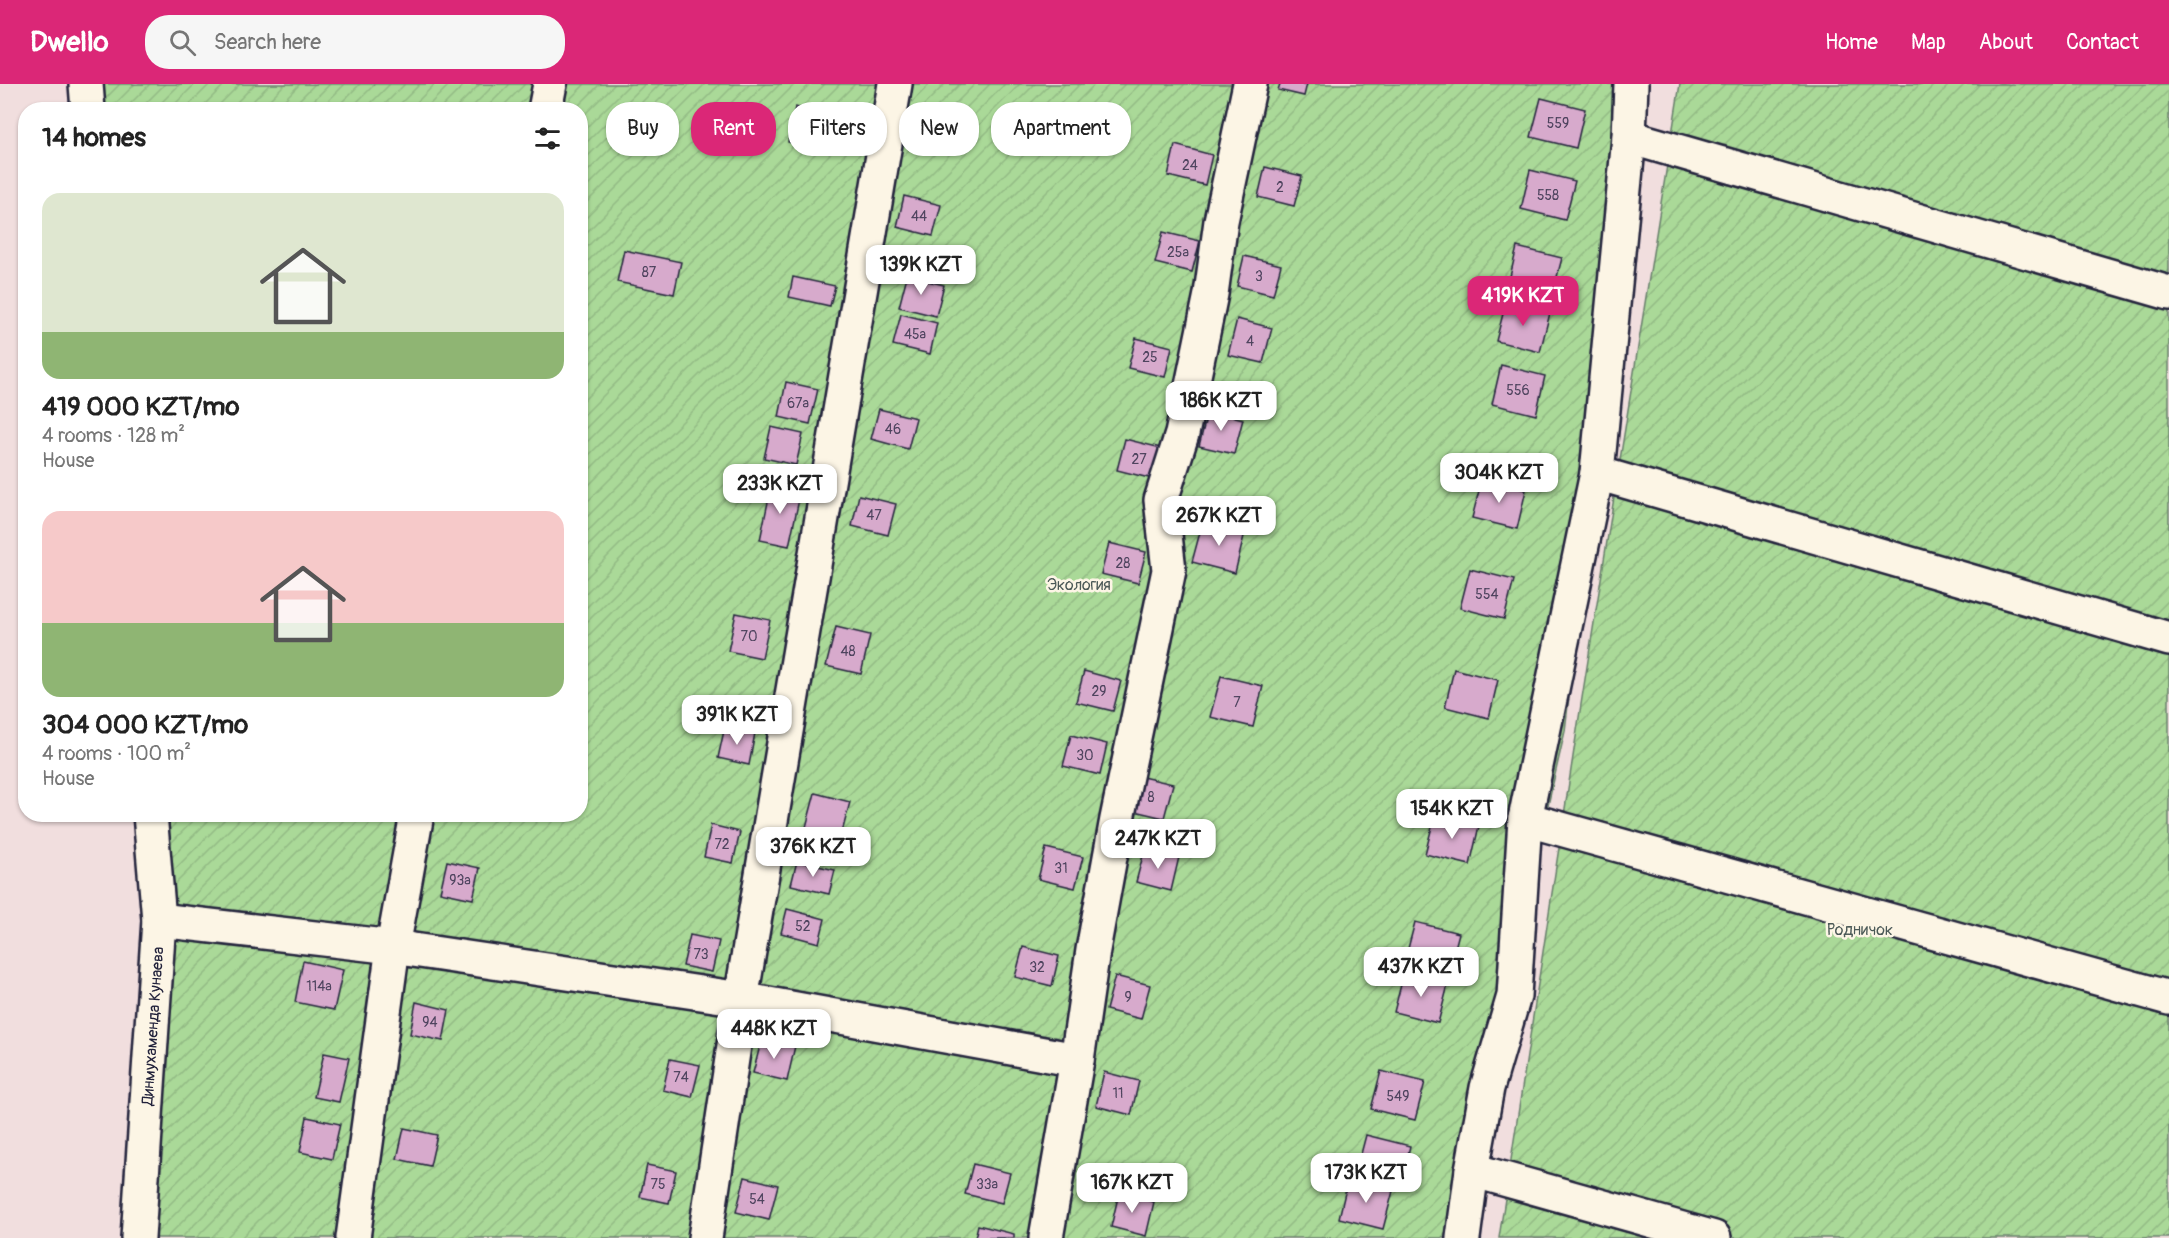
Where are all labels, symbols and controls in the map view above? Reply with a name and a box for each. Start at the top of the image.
search box [145,15,565,69]
text: Dwello [30,25,109,60]
icon: search [166,26,199,59]
text: Search here [214,28,321,56]
text: Home [1825,29,1878,56]
text: Map [1911,29,1946,56]
text: About [1979,29,2033,56]
text: Contact [2066,29,2139,56]
chip: Buy [606,102,679,156]
chip: Rent [691,102,776,156]
chip: Filters [788,102,887,156]
chip: New [899,102,979,156]
chip: Apartment [991,102,1131,156]
house number: 559 [1547,115,1569,132]
text: 14 homes [42,122,146,154]
icon: filters [531,122,564,155]
house number: 24 [1182,157,1198,174]
house number: 2 [1276,179,1284,196]
house number: 558 [1537,187,1559,204]
house number: 44 [911,208,927,225]
icon: home [249,232,357,340]
house number: 25а [1167,244,1189,261]
pin: 139K KZT [859,245,983,296]
text: 139K KZT [880,252,962,277]
house number: 87 [642,264,657,281]
house number: 3 [1255,268,1263,285]
pin: 419K KZT [1461,276,1585,327]
text: 419K KZT [1482,283,1564,308]
house number: 45а [904,326,926,343]
house number: 4 [1246,333,1254,350]
house number: 25 [1142,349,1158,366]
pin: 186K KZT [1159,381,1283,432]
house number: 556 [1506,382,1530,399]
text: 186K KZT [1180,388,1262,413]
text: 419 000 KZT/mo [42,391,239,423]
house number: 67а [787,395,809,412]
house number: 46 [885,421,901,438]
text: 4 rooms · 128 m² [42,423,185,448]
text: House [42,448,94,473]
house number: 27 [1131,451,1147,468]
pin: 304K KZT [1437,453,1561,504]
text: 304K KZT [1454,460,1544,485]
pin: 233K KZT [718,464,842,515]
text: 233K KZT [737,471,823,496]
pin: 267K KZT [1157,496,1281,547]
text: 267K KZT [1176,503,1262,528]
house number: 47 [866,507,882,524]
icon: home [249,550,357,658]
house number: 28 [1116,555,1130,572]
park label: Экология [1047,575,1111,595]
house number: 554 [1475,586,1499,603]
house number: 70 [741,628,757,645]
house number: 48 [840,643,856,660]
house number: 29 [1091,683,1107,700]
house number: 7 [1233,694,1241,711]
pin: 391K KZT [675,695,799,746]
text: 391K KZT [696,702,778,727]
text: 304 000 KZT/mo [42,709,248,741]
text: 4 rooms · 100 m² [42,741,191,766]
house number: 30 [1076,747,1094,764]
text: House [42,766,94,791]
house number: 8 [1147,789,1155,806]
pin: 154K KZT [1390,789,1514,840]
text: 154K KZT [1410,796,1494,821]
pin: 247K KZT [1096,819,1220,870]
text: 247K KZT [1115,826,1201,851]
pin: 376K KZT [751,827,875,878]
text: 376K KZT [770,834,856,859]
house number: 72 [714,836,730,853]
house number: 31 [1054,860,1068,877]
house number: 93а [449,872,471,889]
house number: 52 [795,918,811,935]
park label: Родничок [1827,920,1893,940]
street label: Динмухаменда Кунаева [137,946,169,1107]
house number: 73 [693,946,709,963]
pin: 437K KZT [1359,947,1483,998]
text: 437K KZT [1378,954,1464,979]
house number: 32 [1029,959,1045,976]
house number: 114а [306,978,332,995]
house number: 9 [1124,989,1132,1006]
pin: 448K KZT [712,1009,836,1060]
house number: 94 [422,1014,438,1031]
text: 448K KZT [731,1016,817,1041]
house number: 74 [673,1069,689,1086]
house number: 11 [1113,1085,1123,1102]
house number: 549 [1387,1088,1409,1105]
pin: 173K KZT [1304,1153,1428,1204]
text: 173K KZT [1325,1160,1407,1185]
pin: 167K KZT [1070,1163,1194,1214]
text: 167K KZT [1090,1170,1174,1195]
house number: 75 [651,1176,666,1193]
house number: 33а [976,1176,998,1193]
house number: 54 [749,1191,765,1208]

